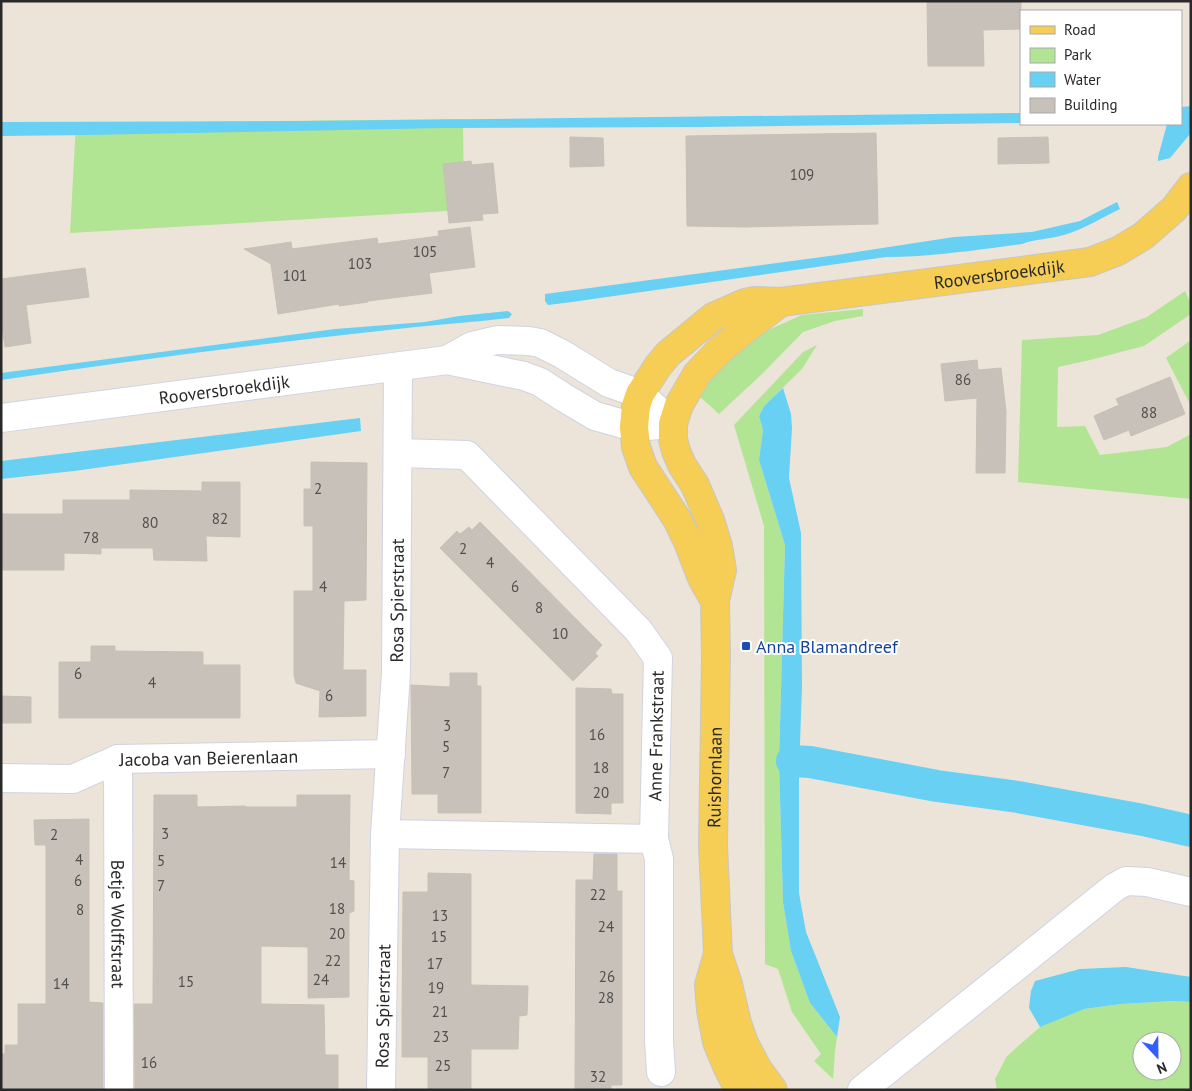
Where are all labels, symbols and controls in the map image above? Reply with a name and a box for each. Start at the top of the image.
legend [1020,10,1182,125]
text: Road [1064,20,1096,39]
text: Park [1064,45,1092,64]
text: Water [1064,70,1101,89]
text: Building [1064,95,1118,114]
house number: 109 [790,165,814,184]
house number: 105 [413,242,437,261]
house number: 103 [348,254,372,273]
street label: Rooversbroekdijk [932,254,1066,294]
house number: 101 [283,266,307,285]
street label: Rooversbroekdijk [157,369,291,409]
house number: 86 [955,370,971,389]
house number: 88 [1141,403,1157,422]
house number: 2 [314,479,322,498]
house number: 82 [212,509,228,528]
house number: 80 [142,513,158,532]
house number: 78 [83,528,99,547]
street label: Rosa Spierstraat [385,538,408,663]
house number: 2 [459,539,467,558]
house number: 4 [486,553,494,572]
house number: 4 [319,577,327,596]
house number: 6 [511,577,519,596]
house number: 8 [535,598,543,617]
house number: 10 [552,624,568,643]
place label: Anna Blamandreef [756,635,899,658]
marker: Anna Blamandreef [740,640,752,652]
house number: 6 [74,664,82,683]
street label: Anne Frankstraat [643,670,669,802]
house number: 4 [148,673,156,692]
house number: 6 [325,686,333,705]
house number: 3 [443,716,451,735]
house number: 16 [589,725,605,744]
street label: Ruishornlaan [702,727,726,828]
house number: 5 [442,737,450,756]
street label: Jacoba van Beierenlaan [118,744,298,770]
house number: 18 [593,758,609,777]
house number: 7 [442,763,450,782]
house number: 20 [593,783,609,802]
house number: 3 [161,824,169,843]
house number: 2 [50,825,58,844]
house number: 4 [75,850,83,869]
house number: 5 [157,851,165,870]
house number: 14 [330,853,346,872]
street label: Betje Wolffstraat [107,860,130,988]
house number: 6 [74,871,82,890]
house number: 7 [157,876,165,895]
house number: 22 [590,885,606,904]
house number: 18 [329,899,345,918]
house number: 8 [76,900,84,919]
house number: 13 [432,906,448,925]
house number: 24 [598,917,614,936]
house number: 20 [329,924,345,943]
house number: 15 [431,927,447,946]
street label: Rosa Spierstraat [370,944,395,1068]
house number: 22 [325,951,341,970]
house number: 17 [427,954,443,973]
house number: 26 [599,967,615,986]
house number: 24 [313,970,329,989]
house number: 15 [178,972,194,991]
house number: 14 [53,974,69,993]
house number: 19 [428,978,444,997]
house number: 28 [598,988,614,1007]
house number: 21 [432,1002,448,1021]
house number: 23 [433,1027,449,1046]
north arrow [1132,1031,1182,1081]
house number: 16 [141,1053,157,1072]
house number: 25 [435,1056,451,1075]
text: N [1154,1058,1170,1078]
house number: 32 [590,1067,606,1086]

